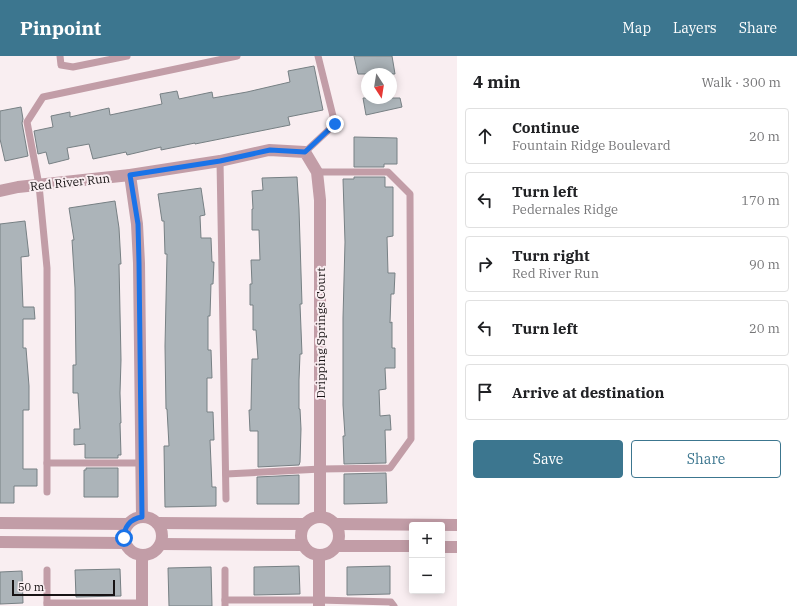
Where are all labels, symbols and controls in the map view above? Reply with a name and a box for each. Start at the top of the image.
text: Pinpoint [20,16,101,40]
text: Map [623,19,651,37]
text: Layers [673,19,717,37]
text: Share [739,19,777,37]
north arrow [361,68,397,104]
text: 4 min [473,71,521,93]
text: Walk · 300 m [702,74,781,91]
route end [326,115,344,133]
text: Continue [512,118,579,137]
icon: ahead [474,125,496,147]
text: 20 m [749,128,780,145]
text: Fountain Ridge Boulevard [512,137,671,154]
street label: Red River Run [29,170,111,194]
text: Turn left [512,182,578,201]
icon: left [474,189,496,211]
text: 170 m [741,192,780,209]
text: Pedernales Ridge [512,201,618,218]
text: Turn right [512,246,590,265]
icon: right [474,253,496,275]
text: 90 m [749,256,780,273]
text: Red River Run [512,265,599,282]
street label: Dripping Springs Court [313,268,328,398]
icon: left [474,317,496,339]
text: Turn left [512,319,578,338]
text: 20 m [749,320,780,337]
icon: arrive [474,381,496,403]
text: Arrive at destination [512,383,664,402]
button: Save [473,440,623,478]
button: Share [631,440,781,478]
map controls [409,522,445,594]
button: + [409,522,445,558]
route start [115,529,133,547]
button: − [409,558,445,594]
scale bar [12,578,115,597]
text: 50 m [18,580,44,594]

